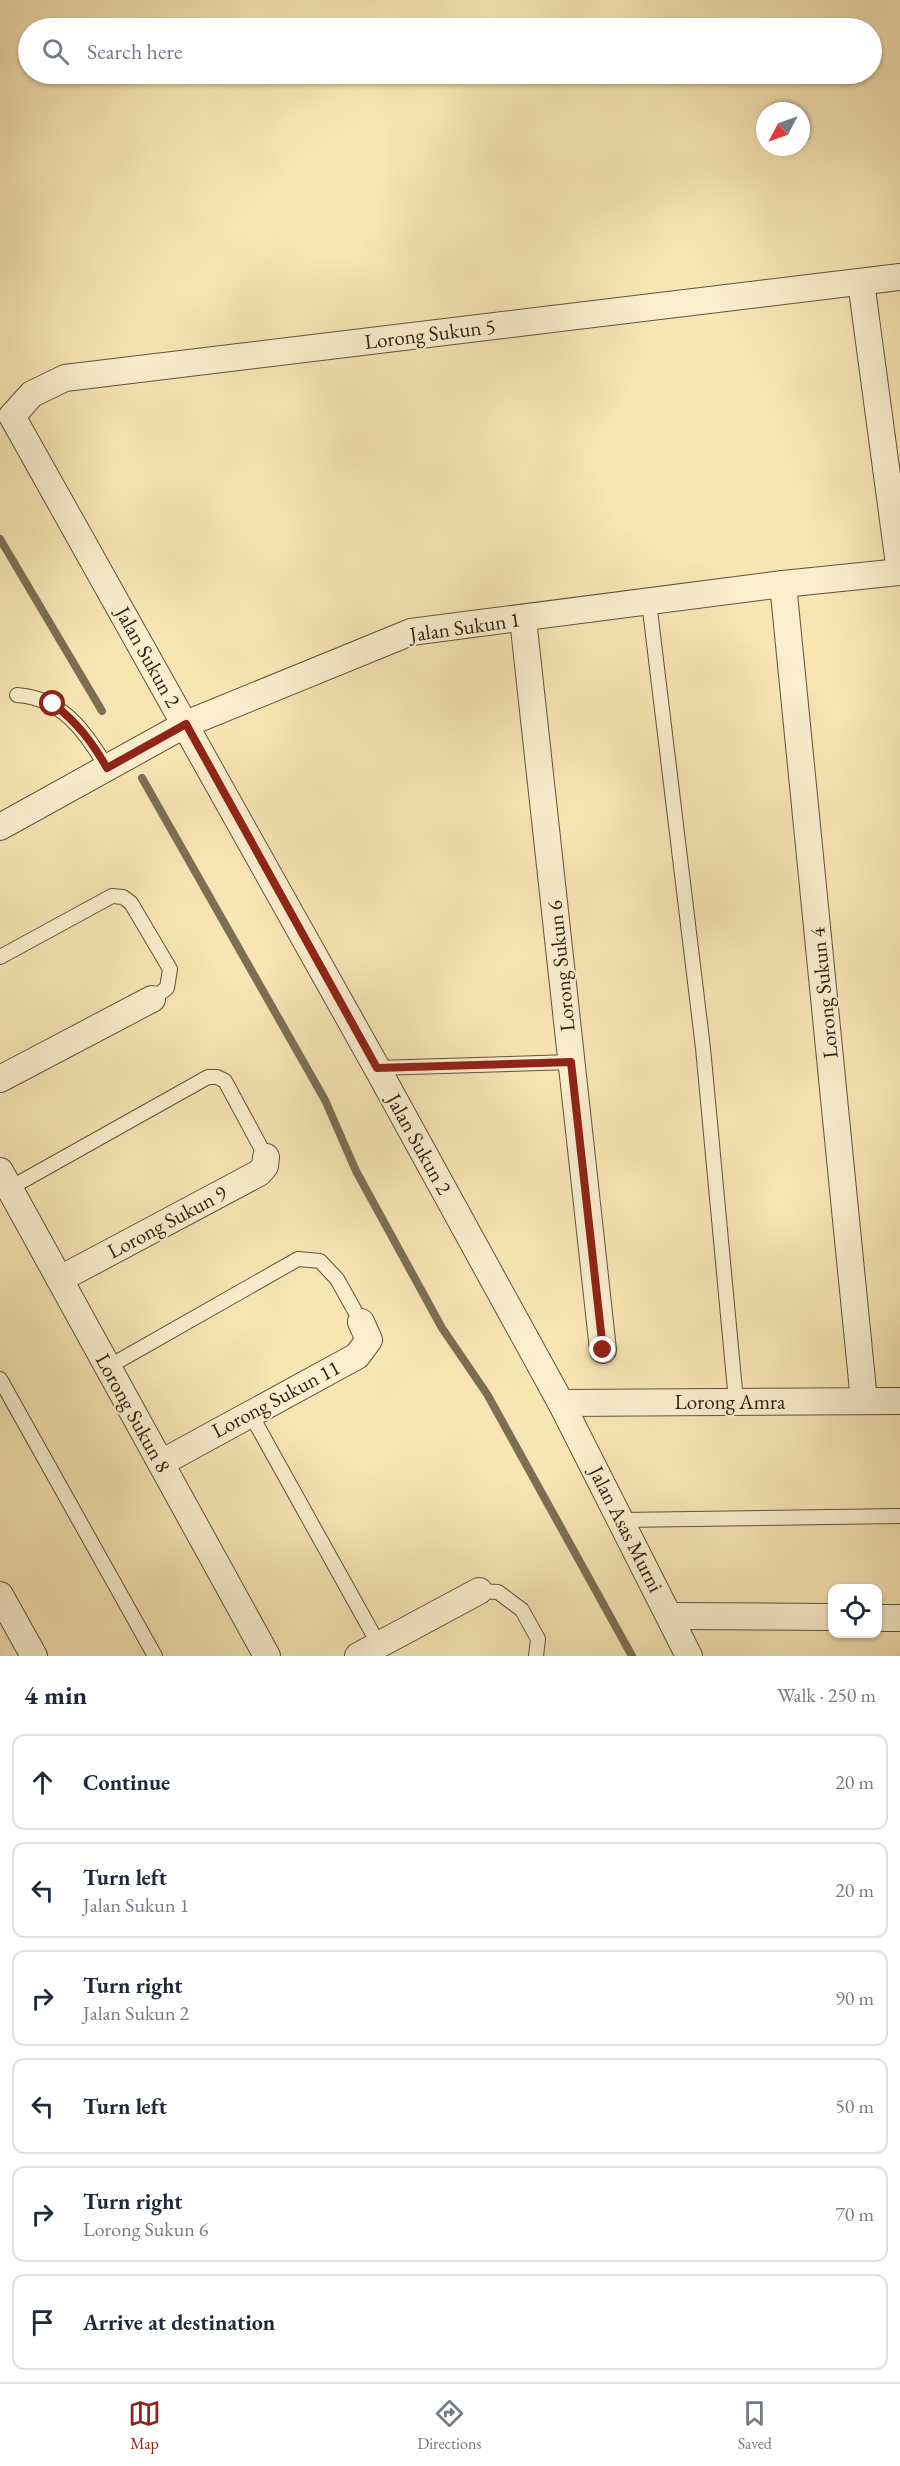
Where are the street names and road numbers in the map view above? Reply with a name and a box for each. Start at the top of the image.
street label: Lorong Sukun 5 [363,312,497,355]
street label: Jalan Sukun 2 [109,600,187,712]
street label: Jalan Sukun 1 [406,605,522,648]
street label: Lorong Sukun 6 [540,899,581,1033]
street label: Lorong Sukun 4 [803,925,844,1060]
street label: Jalan Sukun 2 [380,1087,458,1199]
street label: Lorong Sukun 9 [102,1179,231,1264]
street label: Lorong Sukun 8 [90,1349,177,1477]
street label: Lorong Sukun 11 [207,1353,345,1444]
street label: Lorong Amra [675,1388,786,1415]
street label: Jalan Asas Murni [582,1459,670,1596]

